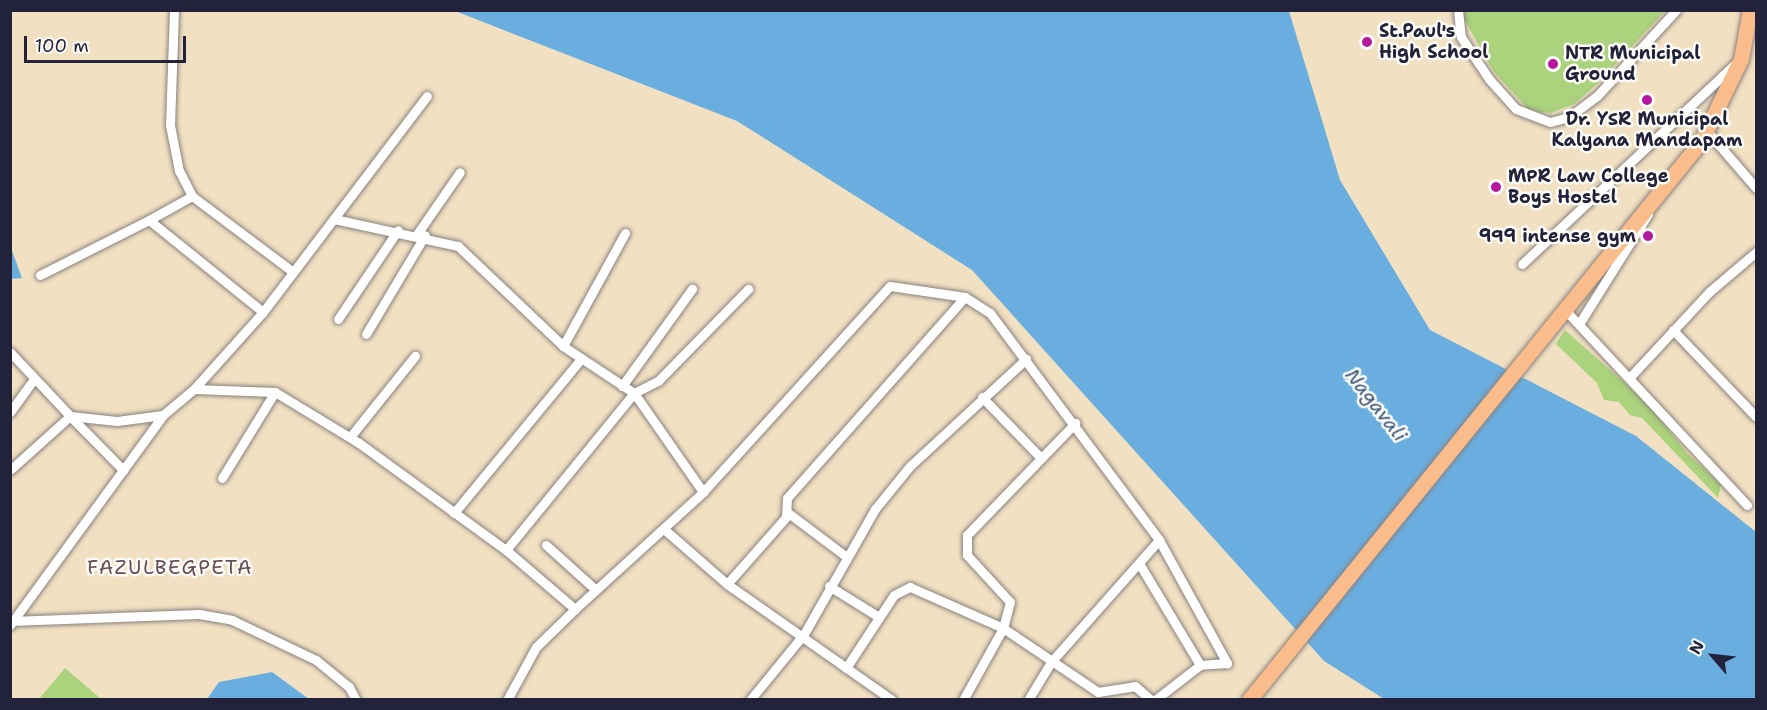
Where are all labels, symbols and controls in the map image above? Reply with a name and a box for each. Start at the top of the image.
place label: St.Paul's High School [1379,21,1488,63]
scale bar [27,24,189,62]
text: 100 m [35,34,89,58]
marker: St.Paul's High School [1360,35,1374,49]
place label: NTR Municipal Ground [1565,43,1701,86]
marker: NTR Municipal Ground [1546,57,1560,71]
marker: Dr. YSR Municipal Kalyana Mandapam [1640,93,1654,107]
place label: Dr. YSR Municipal Kalyana Mandapam [1552,109,1742,152]
place label: MPR Law College Boys Hostel [1508,166,1669,208]
marker: MPR Law College Boys Hostel [1489,180,1503,194]
place label: 999 intense gym [1479,225,1636,247]
marker: 999 intense gym [1641,229,1655,243]
water label: Nagavali [1340,364,1412,446]
district label: FAZULBEGPETA [87,555,253,579]
north arrow [1683,626,1743,686]
text: N [1684,637,1709,658]

